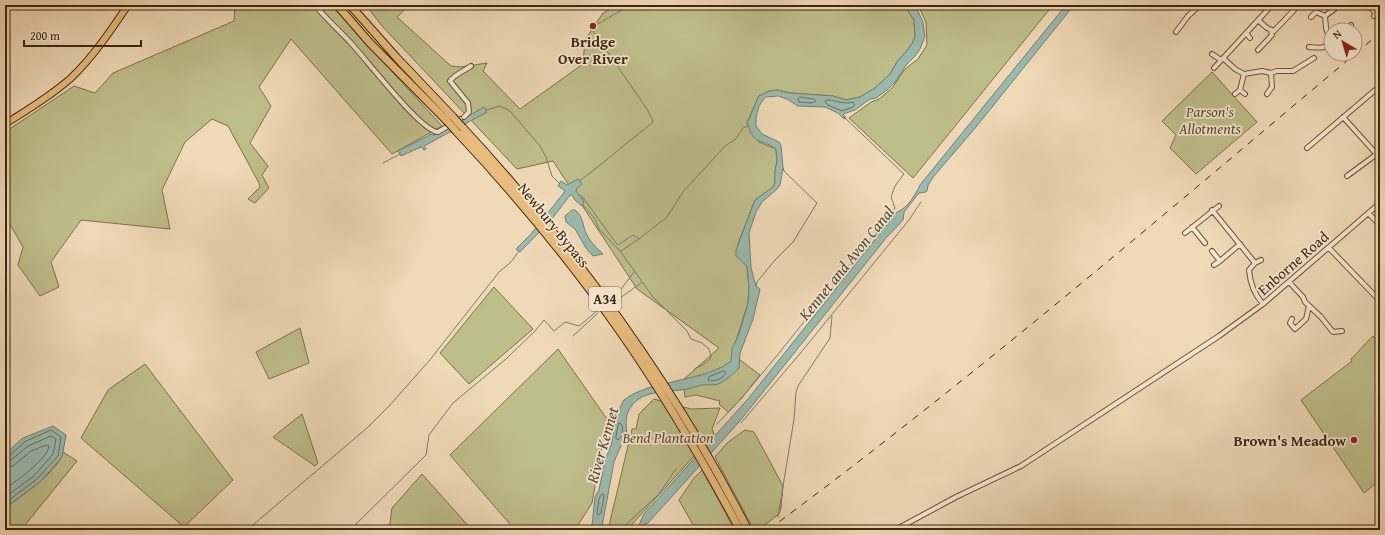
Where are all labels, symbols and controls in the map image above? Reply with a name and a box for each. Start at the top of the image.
marker: Bridge Over River [588,21,598,31]
scale bar [24,22,141,48]
north arrow [1323,22,1363,62]
text: N [1329,25,1345,43]
text: 200 m [30,27,60,44]
place label: Bridge Over River [558,31,628,69]
park label: Parson's Allotments [1178,101,1242,139]
street label: Newbury Bypass [513,178,595,272]
water label: Kennet and Avon Canal [792,201,900,326]
street label: Enborne Road [1253,226,1333,300]
road number: A34 [589,287,621,311]
water label: River Kennet [579,403,625,487]
park label: Bend Plantation [621,427,714,448]
place label: Brown's Meadow [1234,430,1346,451]
marker: Brown's Meadow [1349,435,1359,445]

